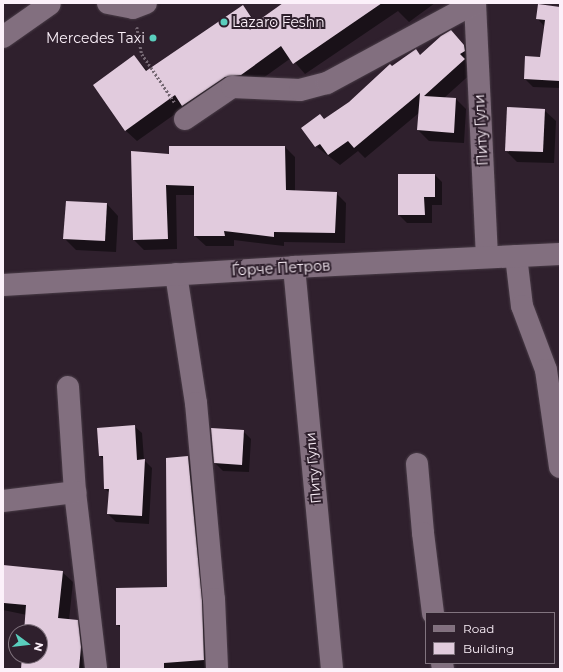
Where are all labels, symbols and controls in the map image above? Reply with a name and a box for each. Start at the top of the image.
place label: Lazaro Feshn [232,14,325,30]
marker: Lazaro Feshn [219,17,229,27]
place label: Mercedes Taxi [46,30,145,46]
marker: Mercedes Taxi [148,33,158,43]
street label: Питу Гули [471,94,491,166]
street label: Ѓорче Петров [231,257,331,279]
street label: Питу Гули [302,432,324,504]
legend [425,612,555,664]
text: Road [463,621,494,636]
north arrow [8,624,48,664]
text: N [31,641,47,653]
text: Building [463,641,514,656]

